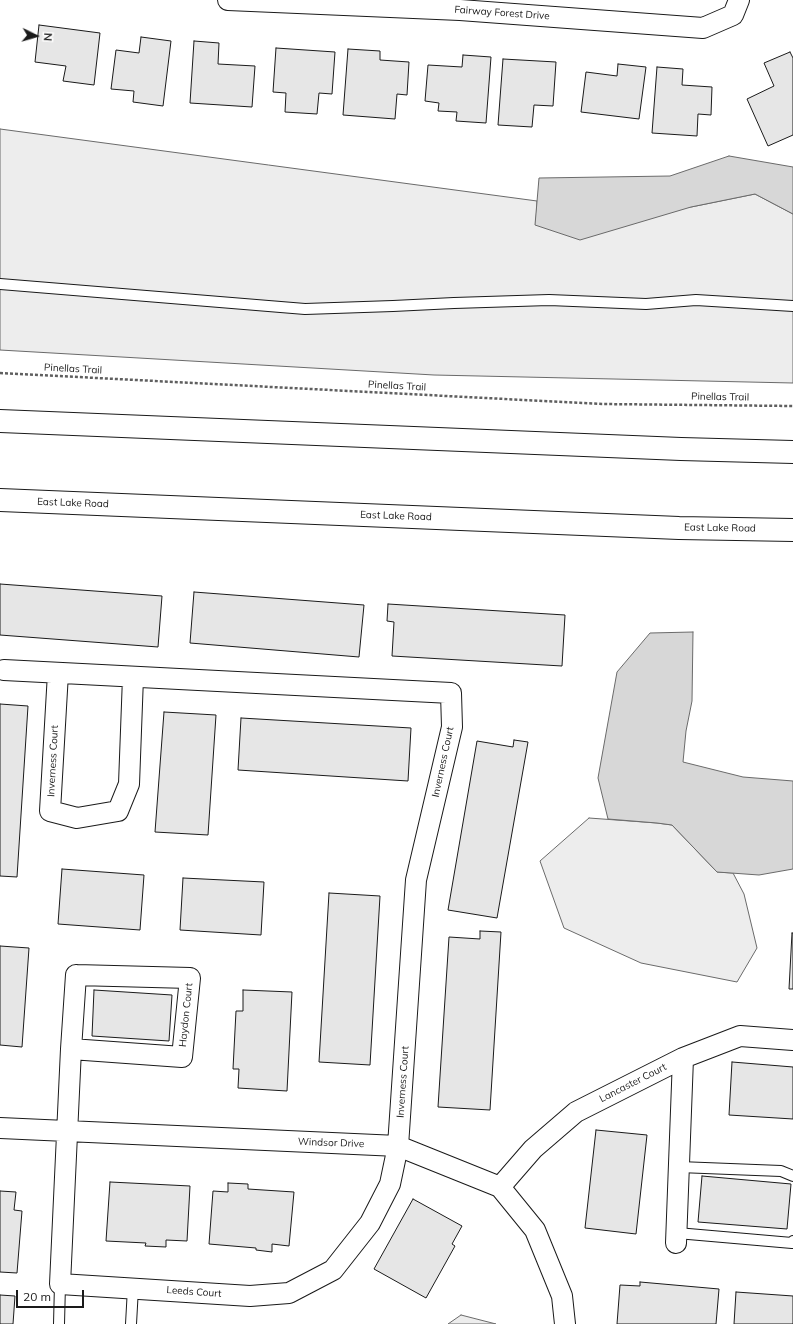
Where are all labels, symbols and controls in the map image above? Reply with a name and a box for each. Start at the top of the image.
street label: Fairway Forest Drive [454,4,550,22]
north arrow [16,16,56,56]
text: N [41,32,55,42]
street label: Pinellas Trail [44,361,102,377]
street label: Pinellas Trail [368,378,426,394]
street label: Pinellas Trail [691,390,749,404]
street label: East Lake Road [37,496,109,510]
street label: East Lake Road [360,509,432,523]
street label: East Lake Road [684,521,756,535]
street label: Inverness Court [45,725,61,797]
street label: Inverness Court [430,726,456,798]
street label: Haydon Court [177,982,195,1048]
street label: Inverness Court [395,1046,411,1118]
street label: Lancaster Court [597,1061,669,1105]
street label: Windsor Drive [298,1136,364,1150]
scale bar [18,1282,86,1308]
street label: Leeds Court [166,1284,222,1300]
text: 20 m [23,1289,51,1304]

